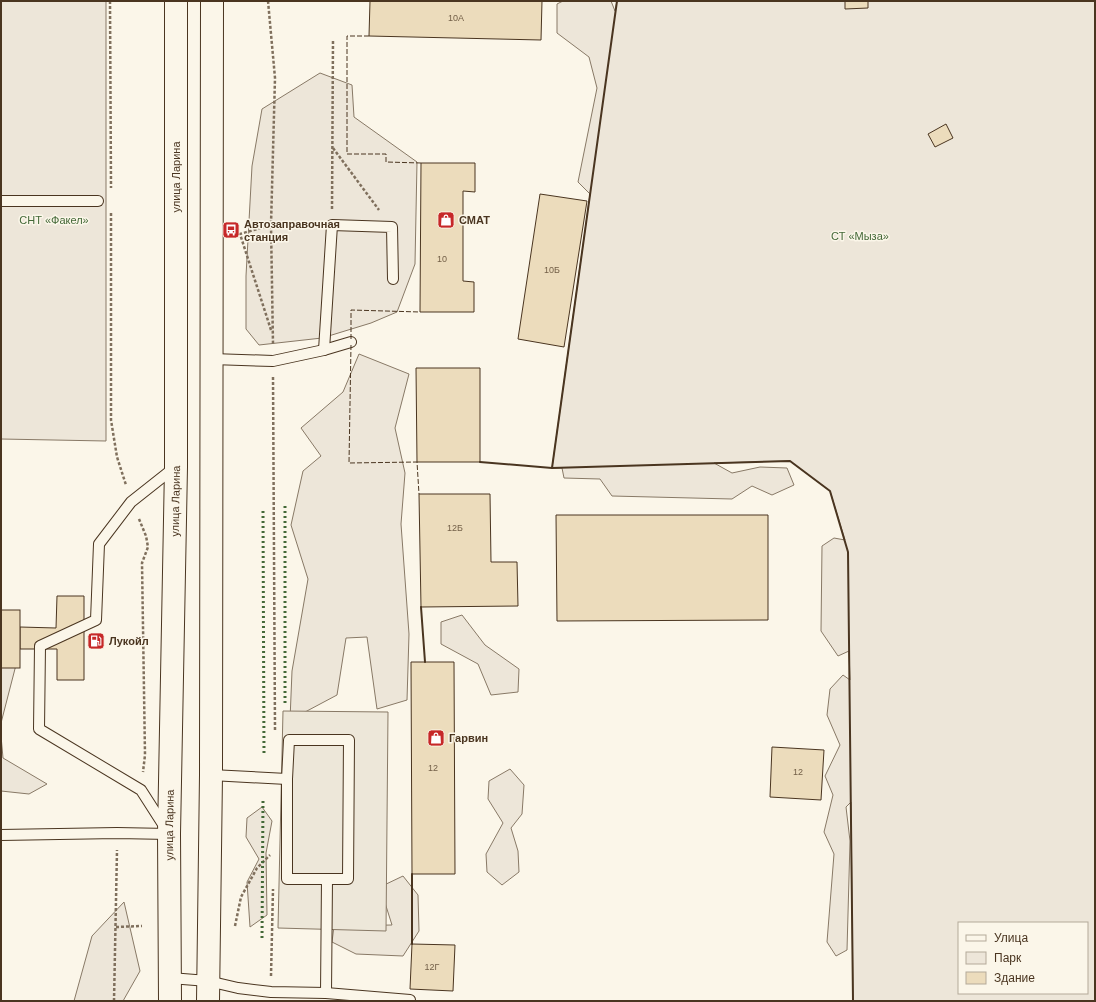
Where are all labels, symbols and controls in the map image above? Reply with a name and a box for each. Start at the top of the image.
house number: 10А [448,13,464,23]
street label: улица Ларина [170,141,182,213]
shop icon: СМАТ [436,210,456,230]
park label: СНТ «Факел» [19,214,89,226]
place label: СМАТ [459,214,490,226]
place label: Автозаправочная станция [244,218,340,243]
bus stop icon: Автозаправочная станция [221,220,241,240]
park label: СТ «Мыза» [831,230,889,242]
house number: 10 [437,254,447,264]
house number: 10Б [544,265,560,275]
street label: улица Ларина [169,464,182,537]
house number: 12Б [447,523,463,533]
fuel station icon: Лукойл [86,631,106,651]
place label: Лукойл [109,635,149,647]
shop icon: Гарвин [426,728,446,748]
place label: Гарвин [449,732,488,744]
house number: 12 [428,763,438,773]
house number: 12 [793,767,803,777]
street label: улица Ларина [163,788,176,861]
legend [958,922,1088,994]
text: Улица [994,931,1028,945]
text: Парк [994,951,1022,965]
house number: 12Г [425,962,440,972]
text: Здание [994,971,1035,985]

